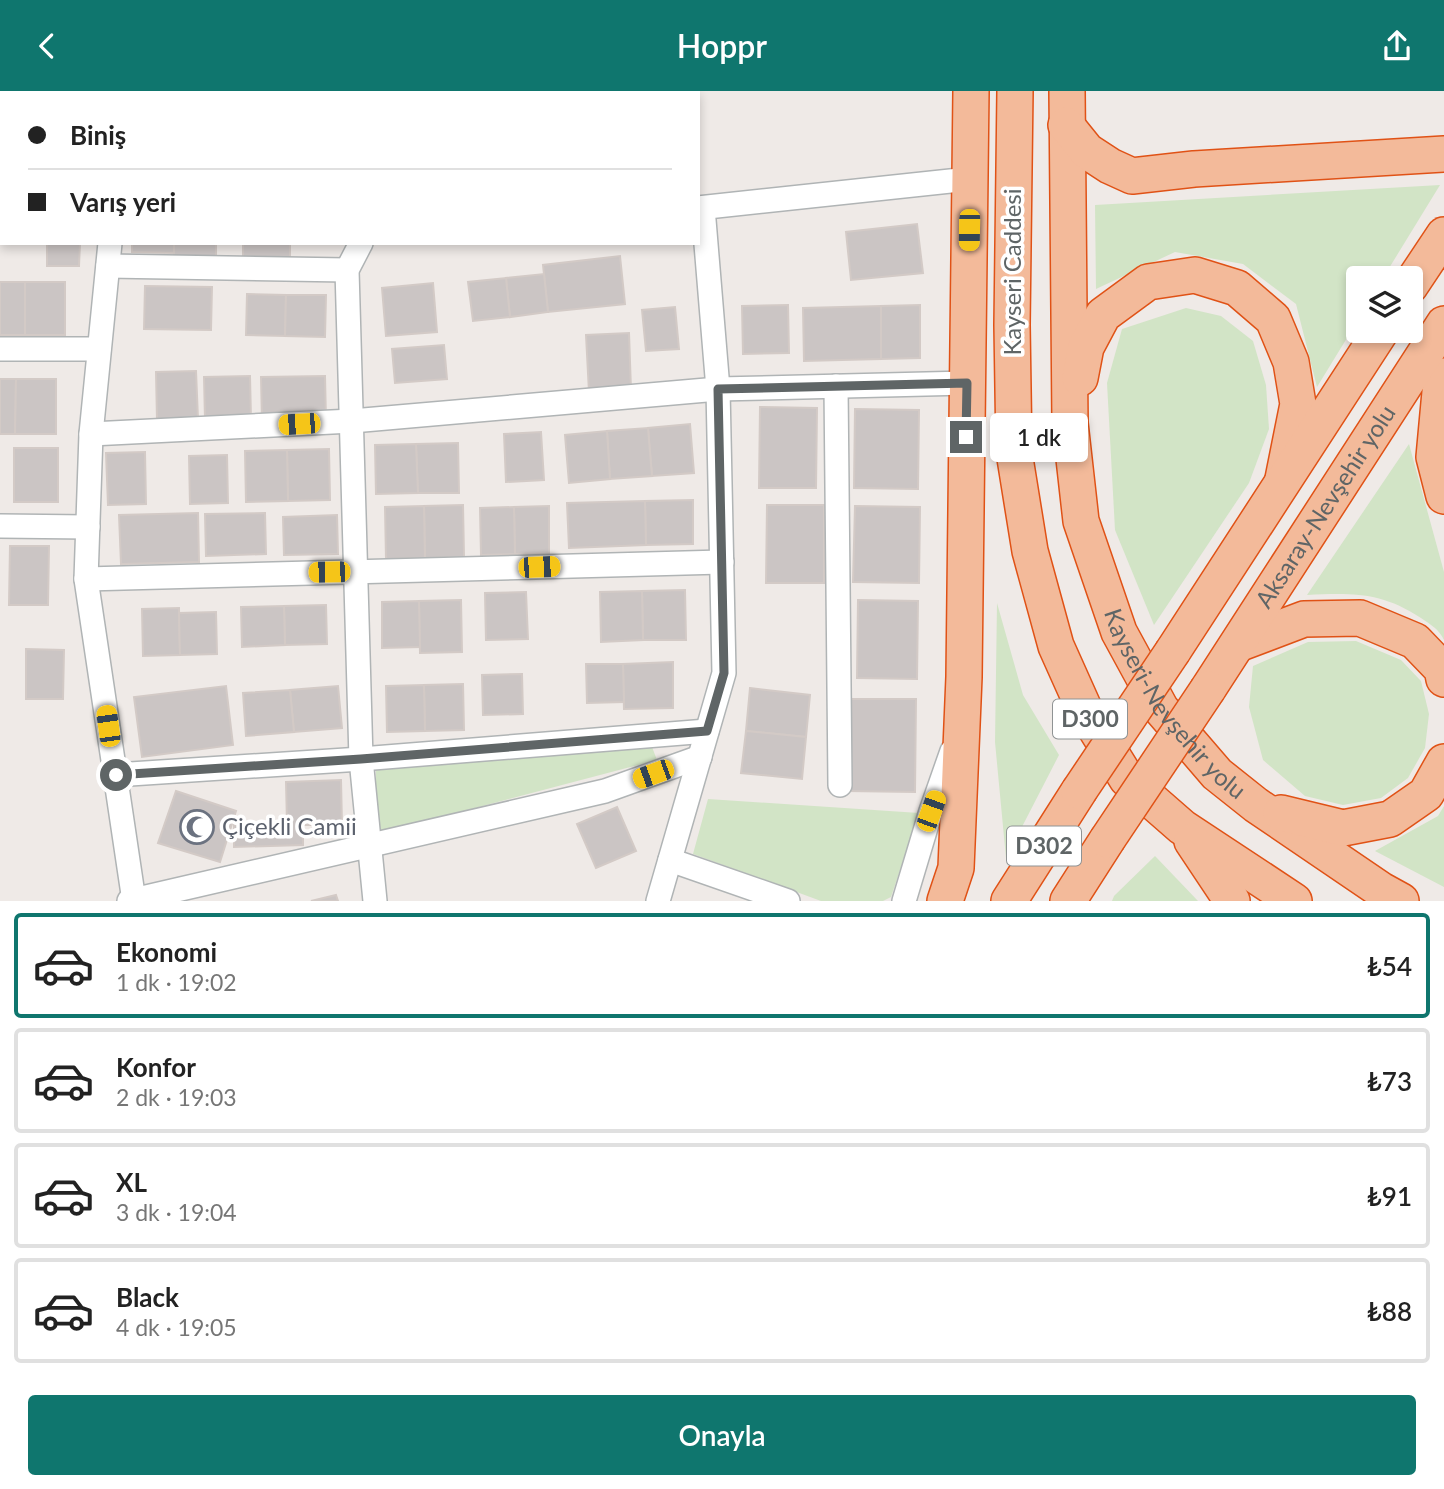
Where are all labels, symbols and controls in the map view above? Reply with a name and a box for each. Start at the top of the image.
text: Hoppr [677,26,767,65]
icon: back [28,27,66,65]
icon: share [1378,27,1416,65]
text: Biniş [70,119,126,151]
text: Varış yeri [70,186,176,218]
street label: Kayseri Caddesi [997,189,1026,356]
car [959,209,980,251]
map controls [1346,266,1423,343]
button: layers [1346,266,1423,343]
street label: Aksaray-Nevşehir yolu [1248,399,1401,613]
car [278,412,321,436]
callout: 1 dk [990,413,1088,461]
route end [950,421,982,453]
text: 1 dk [1017,423,1061,451]
car [518,556,561,578]
car [308,561,351,583]
street label: Kayseri-Nevşehir yolu [1099,604,1252,804]
road number: D300 [1053,699,1127,739]
car [95,704,122,748]
car [630,757,677,791]
route start [100,759,132,791]
car [914,788,949,834]
mosque icon: Çiçekli Camii [178,808,216,846]
place label: Çiçekli Camii [222,811,357,840]
road number: D302 [1007,827,1081,866]
icon: car [32,934,95,997]
text: Ekonomi [116,936,217,968]
text: ₺54 [1367,950,1412,982]
text: 1 dk · 19:02 [116,968,237,996]
icon: car [32,1049,95,1112]
text: Konfor [116,1051,196,1083]
text: ₺73 [1367,1065,1412,1097]
text: 2 dk · 19:03 [116,1083,237,1111]
icon: car [32,1164,95,1227]
text: XL [116,1166,147,1198]
text: ₺91 [1367,1180,1412,1212]
text: 3 dk · 19:04 [116,1198,237,1226]
icon: car [32,1279,95,1342]
text: Black [116,1281,179,1313]
text: ₺88 [1367,1295,1412,1327]
text: 4 dk · 19:05 [116,1313,237,1341]
button: Onayla [28,1395,1416,1475]

